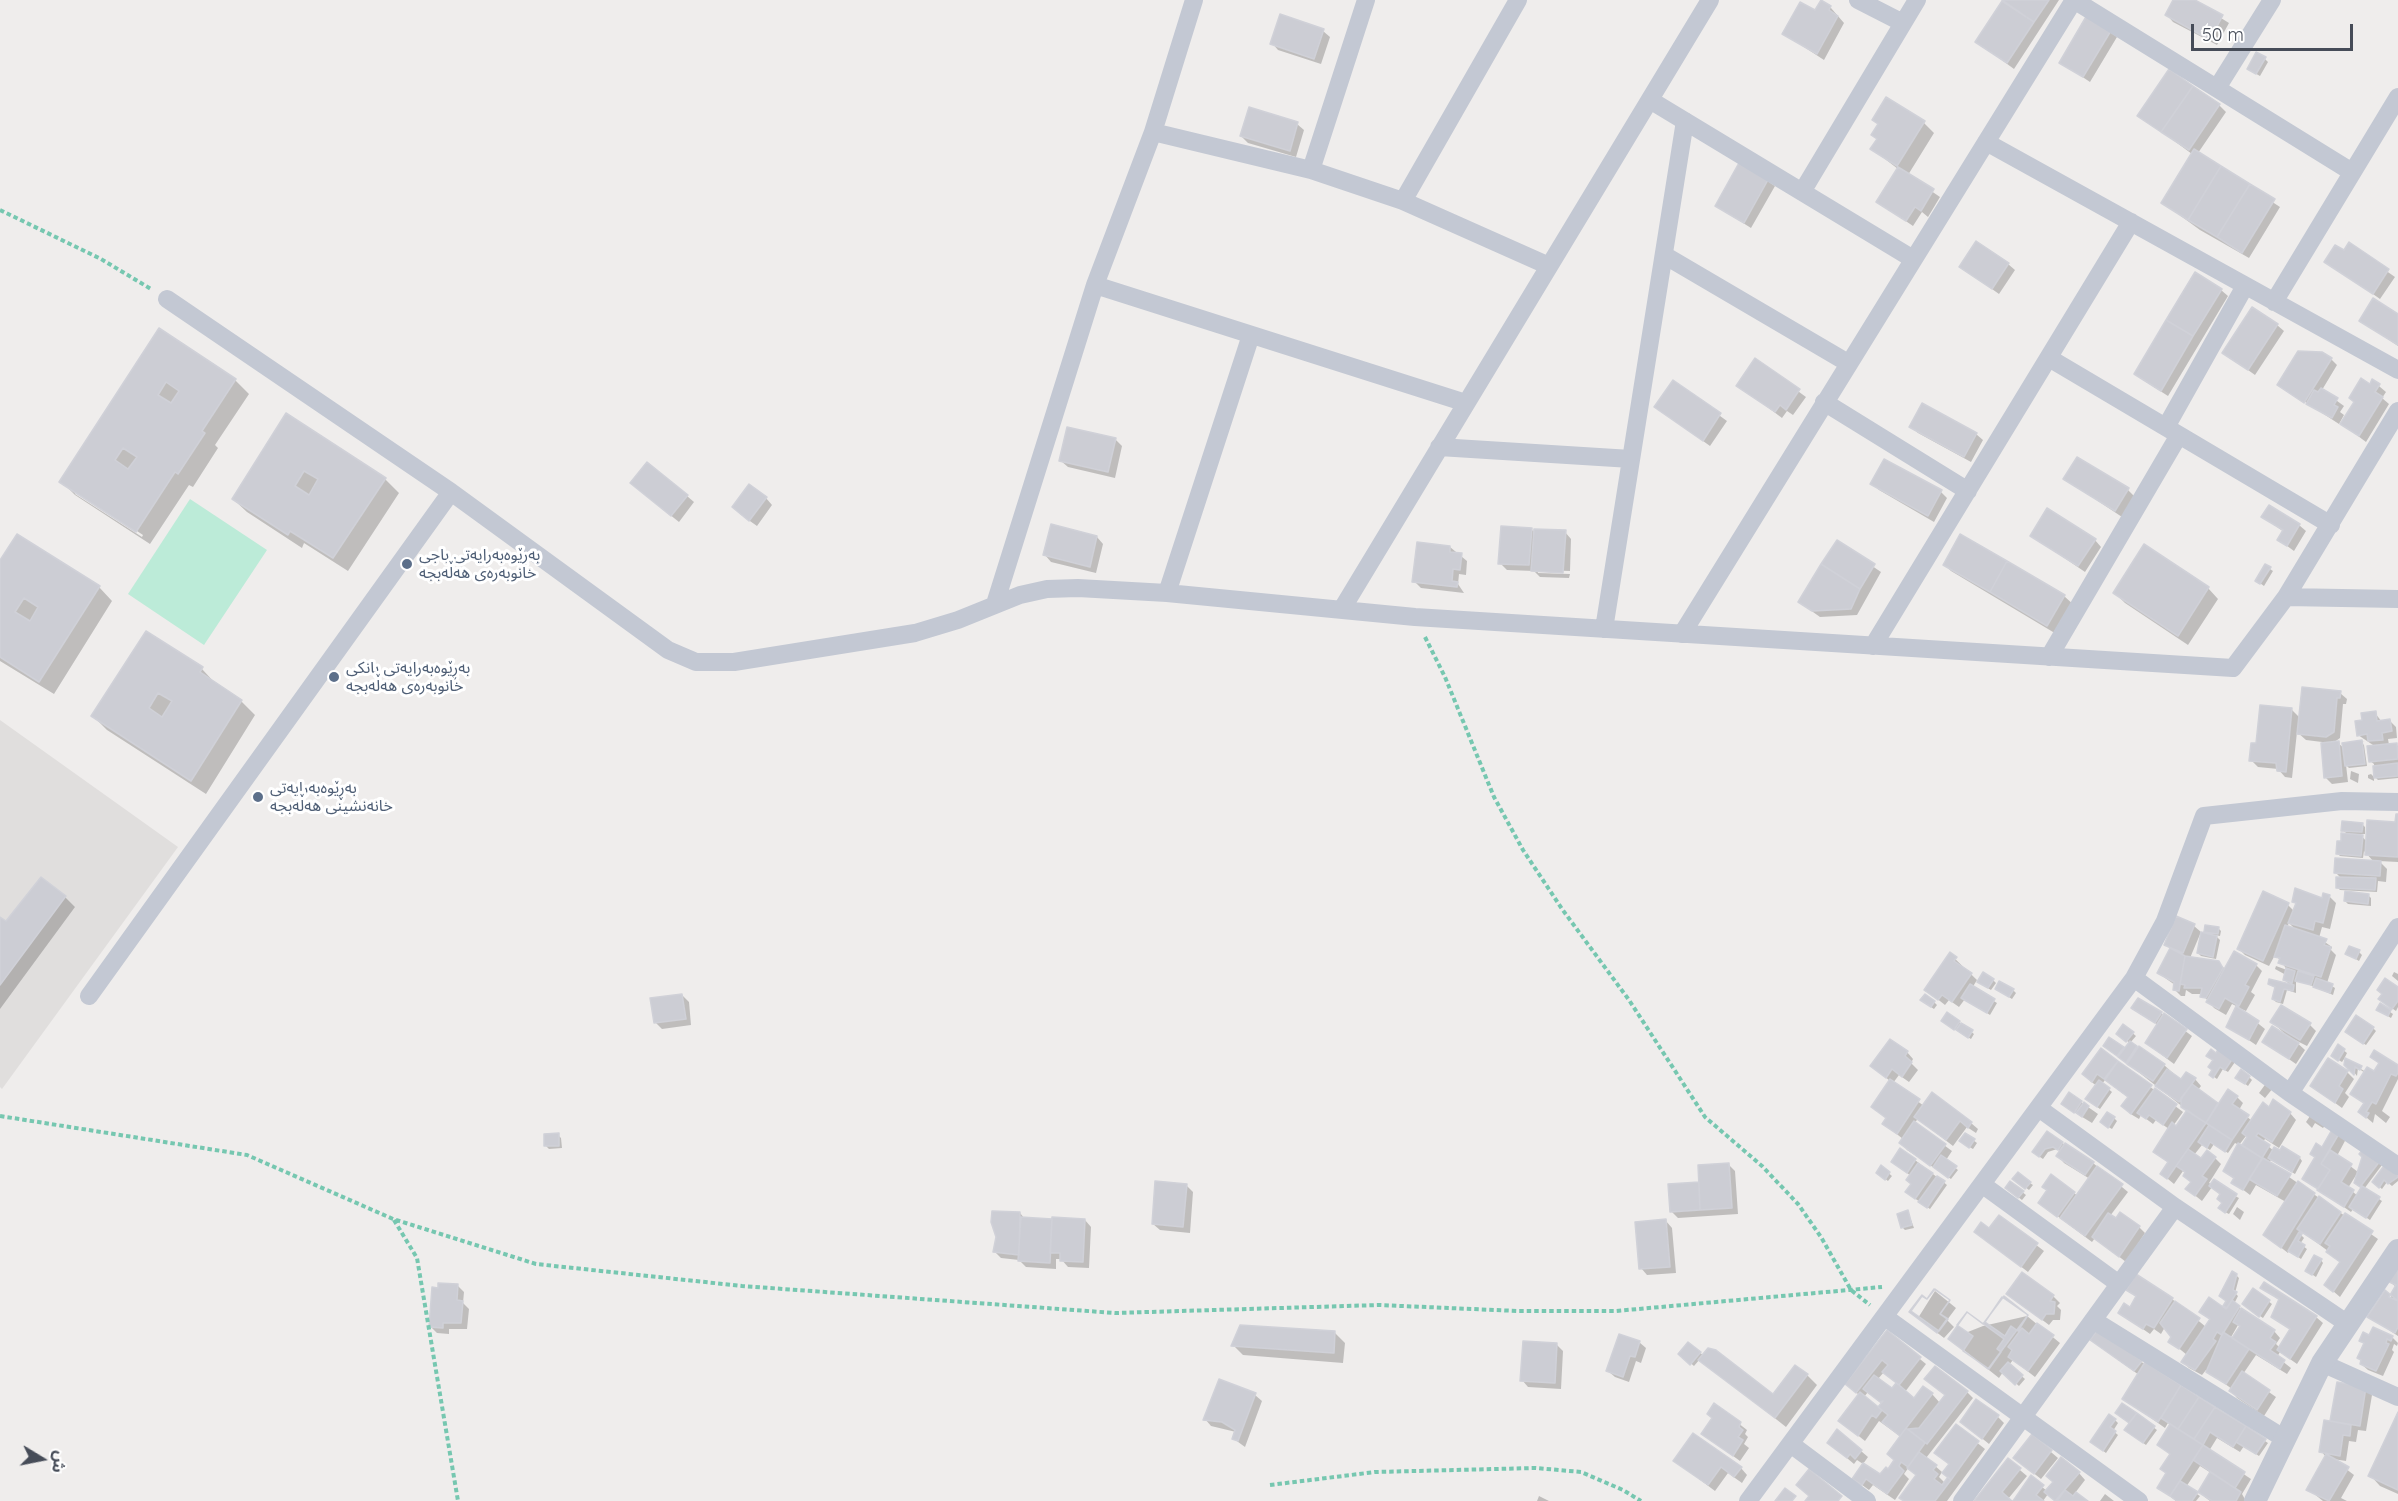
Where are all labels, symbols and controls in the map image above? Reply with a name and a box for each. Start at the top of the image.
scale bar [2194,12,2356,50]
text: 50 m [2202,23,2244,46]
place label: بەڕێوەبەرایەتی باجی خانوبەرەی هەڵەبجە [419,545,540,583]
marker: بەڕێوەبەرایەتی باجی خانوبەرەی هەڵەبجە [400,557,414,571]
place label: بەڕێوەبەرایەتی بانکی خانوبەرەی هەڵەبجە [346,658,470,696]
marker: بەڕێوەبەرایەتی بانکی خانوبەرەی هەڵەبجە [327,670,341,684]
place label: بەڕێوەبەرایەتی خانەنشینی هەڵەبجە [270,778,393,816]
marker: بەڕێوەبەرایەتی خانەنشینی هەڵەبجە [251,790,265,804]
north arrow [12,1429,72,1489]
text: ش [48,1450,71,1475]

